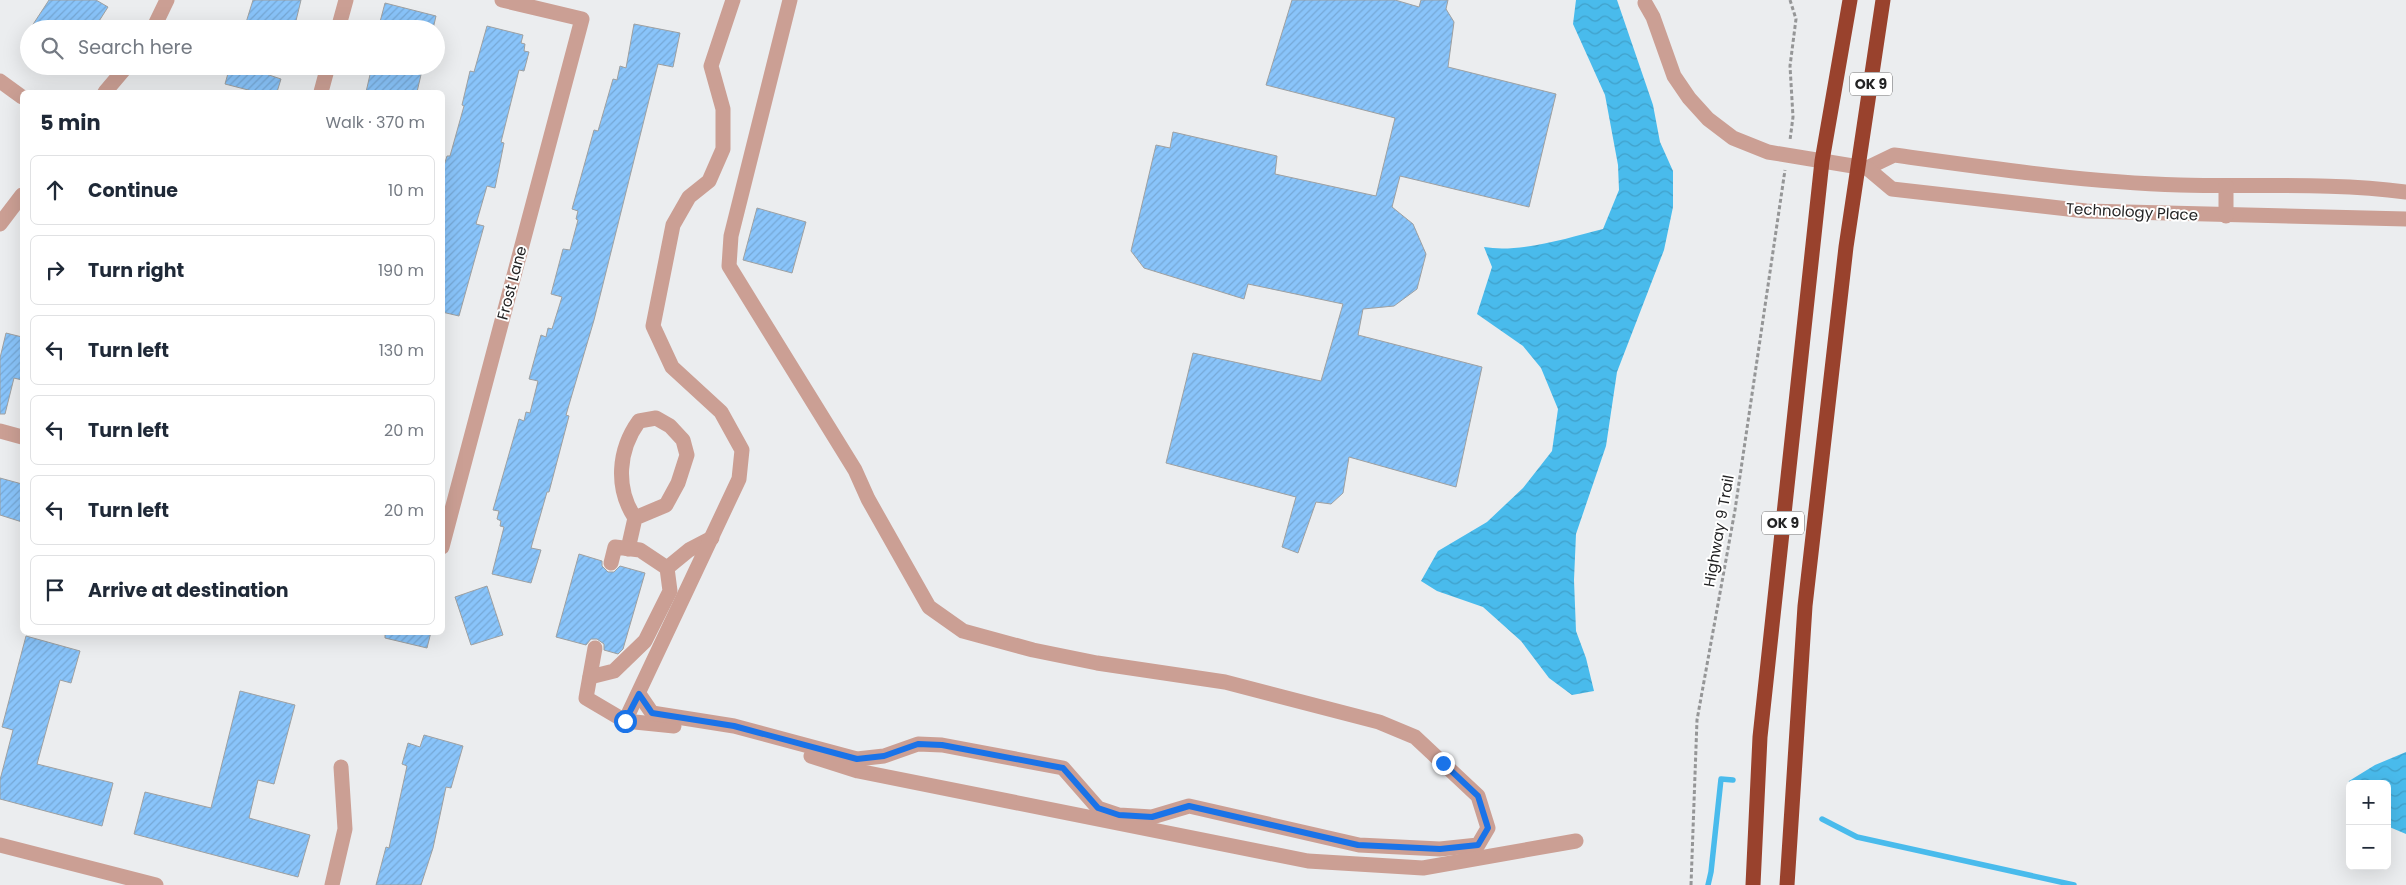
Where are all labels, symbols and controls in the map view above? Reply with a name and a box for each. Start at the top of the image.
search box [20,20,445,75]
icon: search [38,34,66,62]
text: Search here [78,34,192,61]
road number: OK 9 [1850,72,1892,96]
text: 5 min [40,108,101,137]
text: Walk · 370 m [325,111,425,134]
icon: ahead [41,176,69,204]
text: Continue [88,177,178,204]
text: 10 m [388,179,424,202]
street label: Technology Place [2066,198,2199,225]
street label: Frost Lane [492,244,531,322]
icon: right [41,256,69,284]
text: Turn right [88,257,184,284]
text: 190 m [378,259,424,282]
icon: left [41,336,69,364]
text: Turn left [88,337,169,364]
text: 130 m [379,339,424,362]
icon: left [41,416,69,444]
text: Turn left [88,417,169,444]
text: 20 m [384,419,424,442]
street label: Highway 9 Trail [1698,473,1739,589]
icon: left [41,496,69,524]
text: Turn left [88,497,169,524]
text: 20 m [384,499,424,522]
road number: OK 9 [1762,512,1804,534]
icon: arrive [41,576,69,604]
text: Arrive at destination [88,577,289,604]
route start [614,710,637,733]
route end [1432,752,1455,775]
map controls [2346,780,2391,870]
button: + [2346,780,2391,825]
button: − [2346,825,2391,870]

